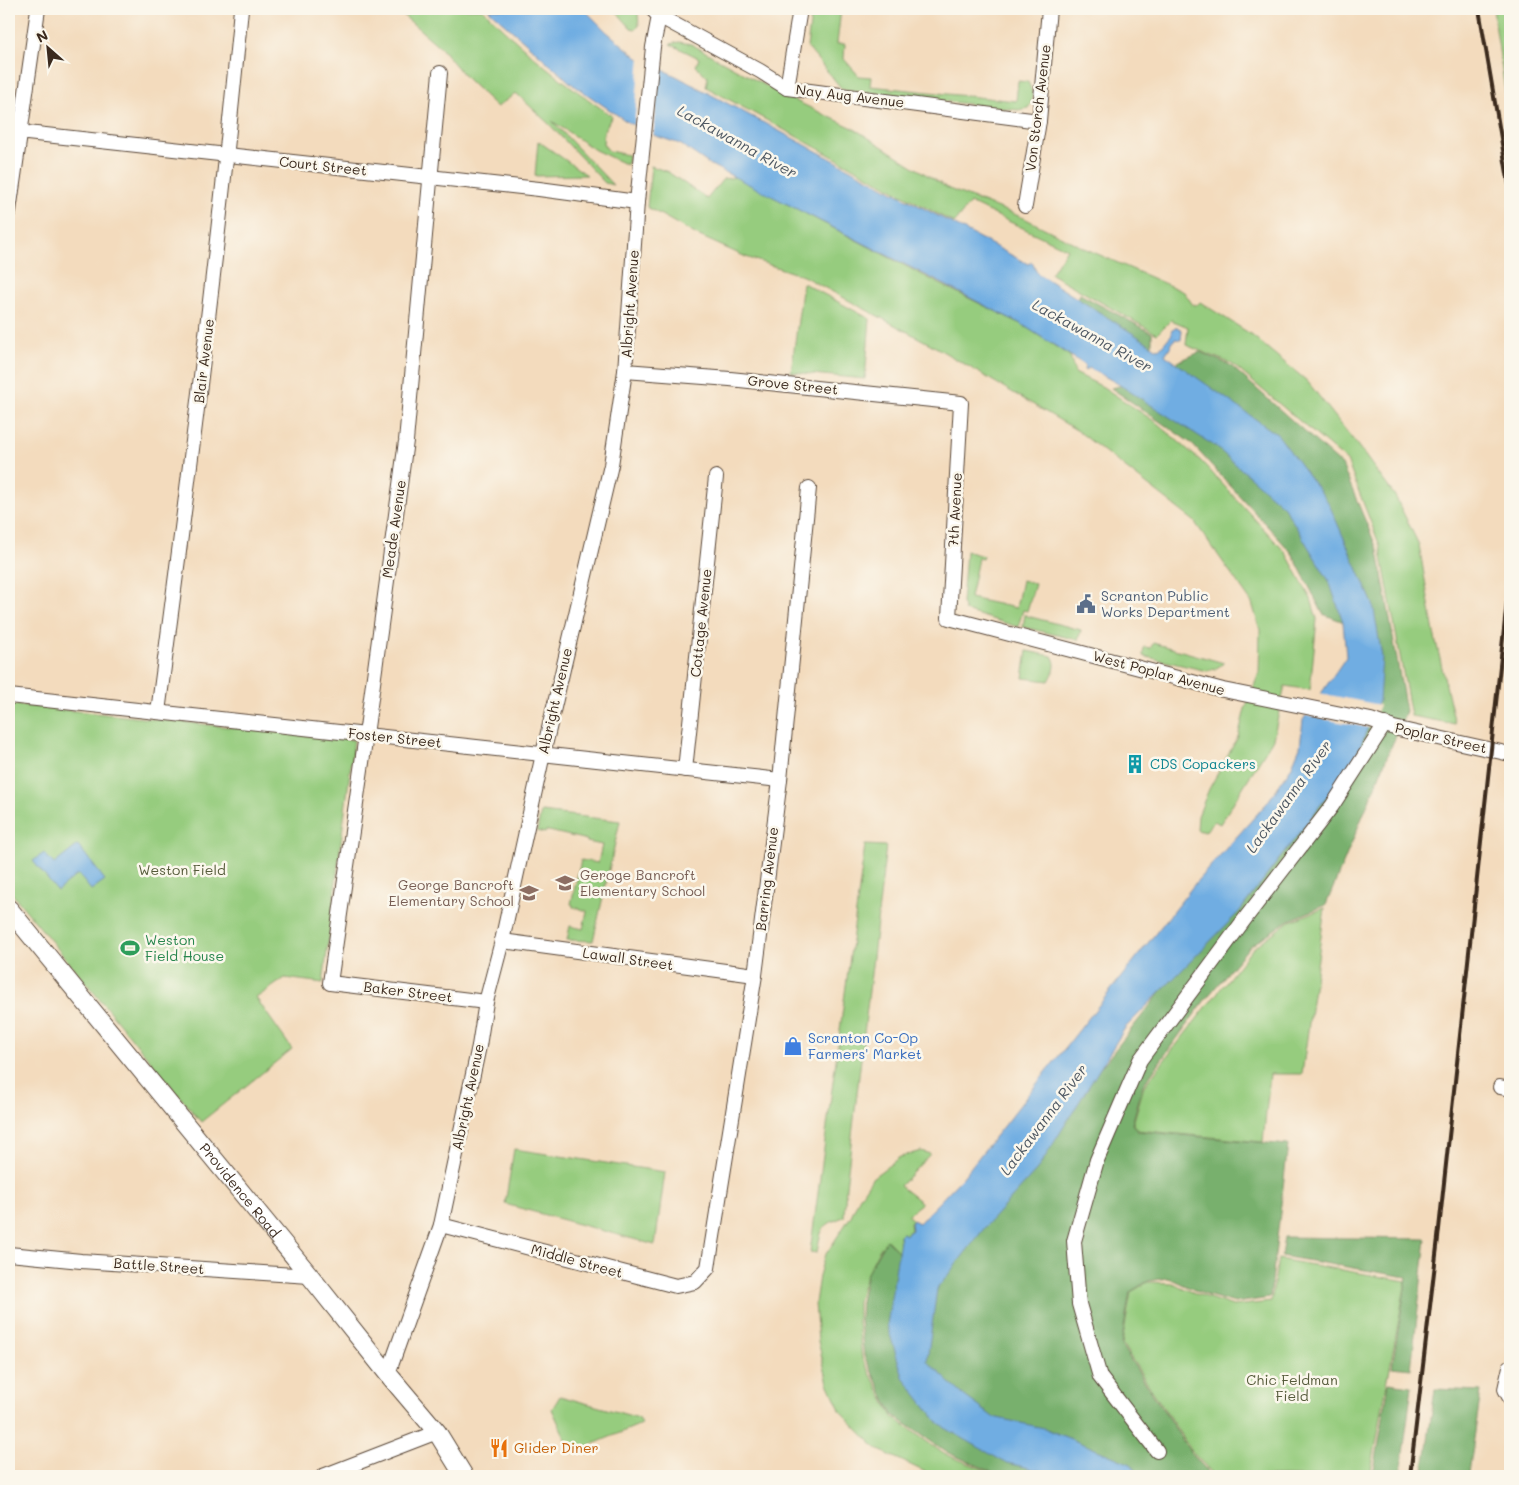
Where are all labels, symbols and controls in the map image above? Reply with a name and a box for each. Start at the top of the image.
north arrow [22,22,72,72]
text: N [33,25,51,47]
street label: Von Storch Avenue [1020,43,1055,173]
street label: Nay Aug Avenue [795,79,905,112]
water label: Lackawanna River [674,100,801,183]
street label: Court Street [278,151,368,180]
street label: Albright Avenue [616,249,643,359]
water label: Lackawanna River [1029,294,1156,377]
street label: Blair Avenue [189,318,218,404]
street label: Grove Street [747,370,839,399]
street label: 7th Avenue [943,472,966,548]
street label: Meade Avenue [377,479,410,579]
street label: Cottage Avenue [685,568,716,678]
place label: Scranton Public Works Department [1101,586,1230,621]
public building icon: Scranton Public Works Department [1075,593,1097,615]
street label: Albright Avenue [533,646,576,756]
street label: West Poplar Avenue [1091,646,1227,699]
street label: Poplar Street [1393,718,1489,757]
street label: Foster Street [347,723,443,752]
water label: Lackawanna River [1241,736,1336,857]
building icon: CDS Copackers [1124,753,1146,775]
place label: CDS Copackers [1150,754,1256,773]
street label: Barring Avenue [751,826,782,932]
park label: Weston Field [138,860,226,879]
place label: Geroge Bancroft Elementary School [580,865,706,900]
school or university icon: Geroge Bancroft Elementary School [554,872,576,894]
place label: George Bancroft Elementary School [388,875,514,910]
school or university icon: George Bancroft Elementary School [518,882,540,904]
place label: Weston Field House [145,930,224,965]
sports icon: Weston Field House [119,937,141,959]
street label: Lawall Street [581,943,675,974]
street label: Baker Street [362,977,454,1006]
place label: Scranton Co-Op Farmers' Market [808,1028,922,1063]
shop icon: Scranton Co-Op Farmers' Market [782,1035,804,1057]
street label: Albright Avenue [447,1042,488,1152]
water label: Lackawanna River [995,1059,1092,1179]
street label: Providence Road [196,1139,285,1242]
street label: Middle Street [529,1239,625,1282]
street label: Battle Street [113,1253,205,1278]
park label: Chic Feldman Field [1246,1370,1338,1405]
restaurant icon: Glider Diner [488,1437,510,1459]
place label: Glider Diner [514,1438,599,1457]

